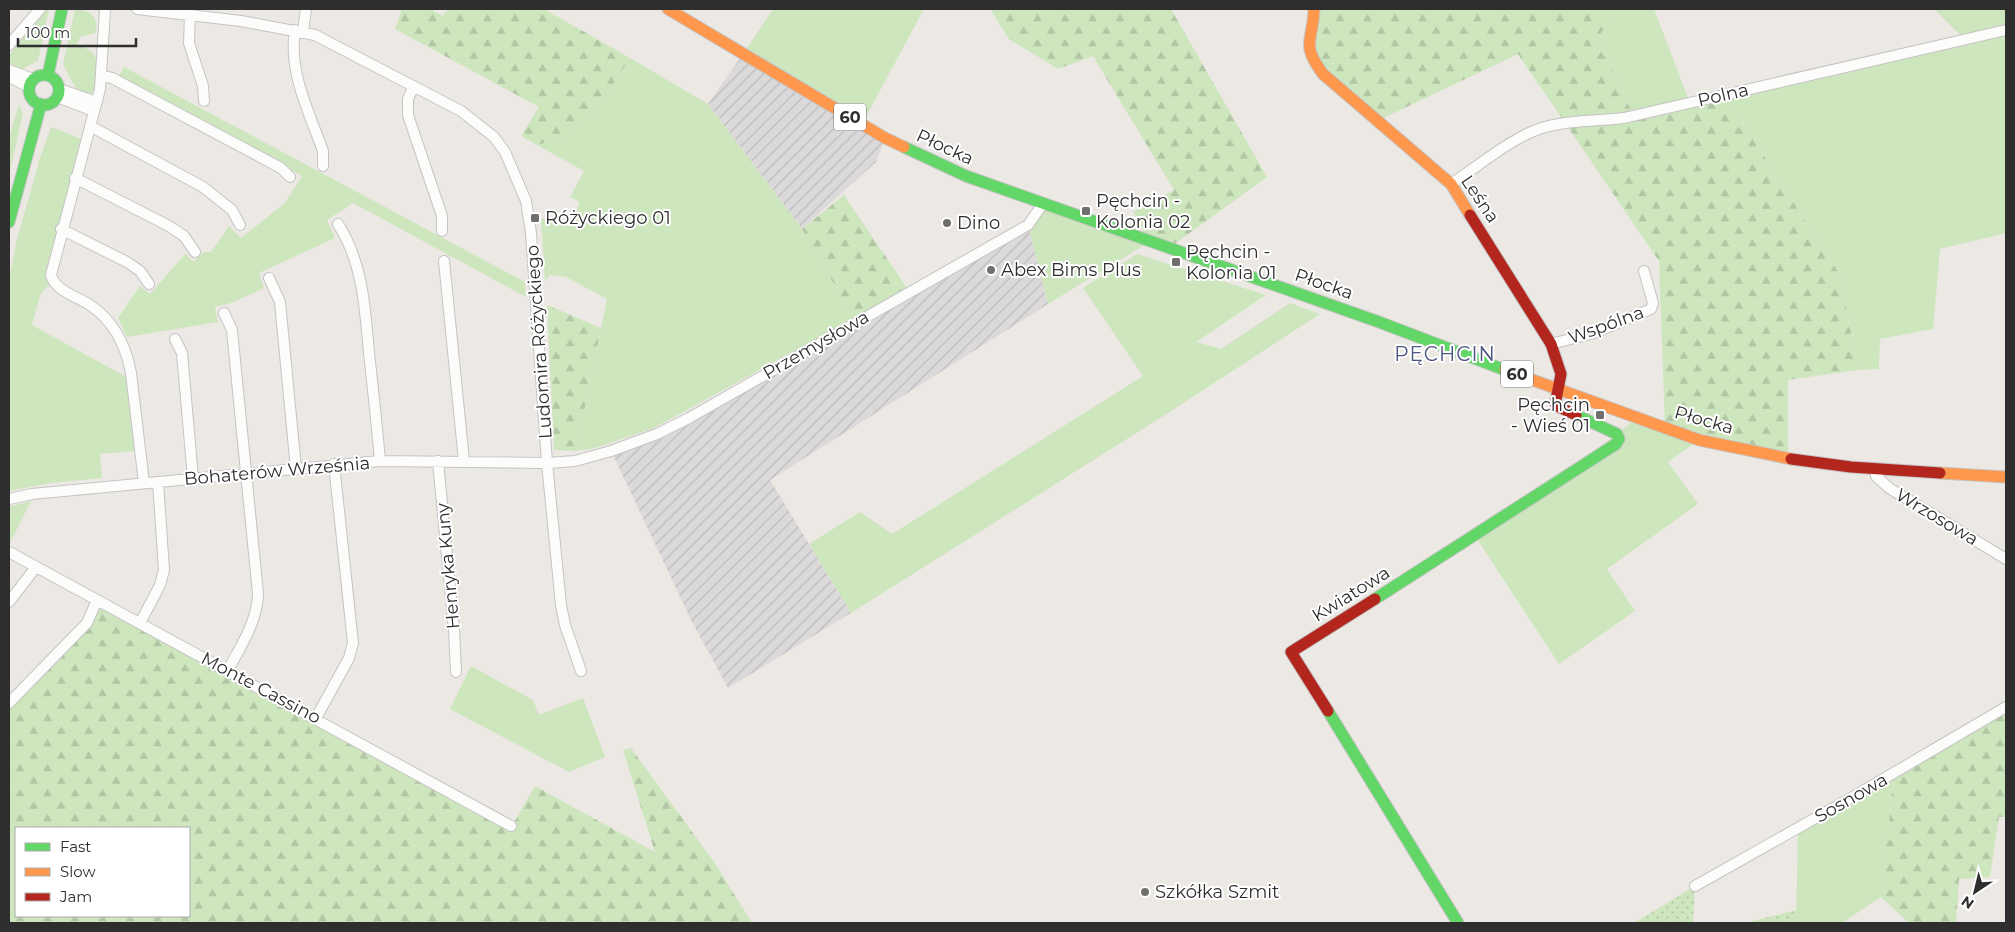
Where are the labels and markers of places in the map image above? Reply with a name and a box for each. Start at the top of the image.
place label: Pęchcin - Kolonia 02 [1096,190,1190,233]
marker: Pęchcin - Kolonia 02 [1080,205,1092,217]
place label: Różyckiego 01 [545,207,671,229]
marker: Różyckiego 01 [529,212,541,224]
place label: Dino [957,212,1000,234]
marker: Dino [941,217,953,229]
place label: Pęchcin - Kolonia 01 [1186,241,1277,284]
marker: Pęchcin - Kolonia 01 [1170,256,1182,268]
place label: Abex Bims Plus [1001,259,1141,281]
marker: Abex Bims Plus [985,264,997,276]
place label: Pęchcin - Wieś 01 [1511,394,1590,437]
marker: Pęchcin - Wieś 01 [1594,409,1606,421]
place label: Szkółka Szmit [1155,881,1279,903]
marker: Szkółka Szmit [1139,886,1151,898]

